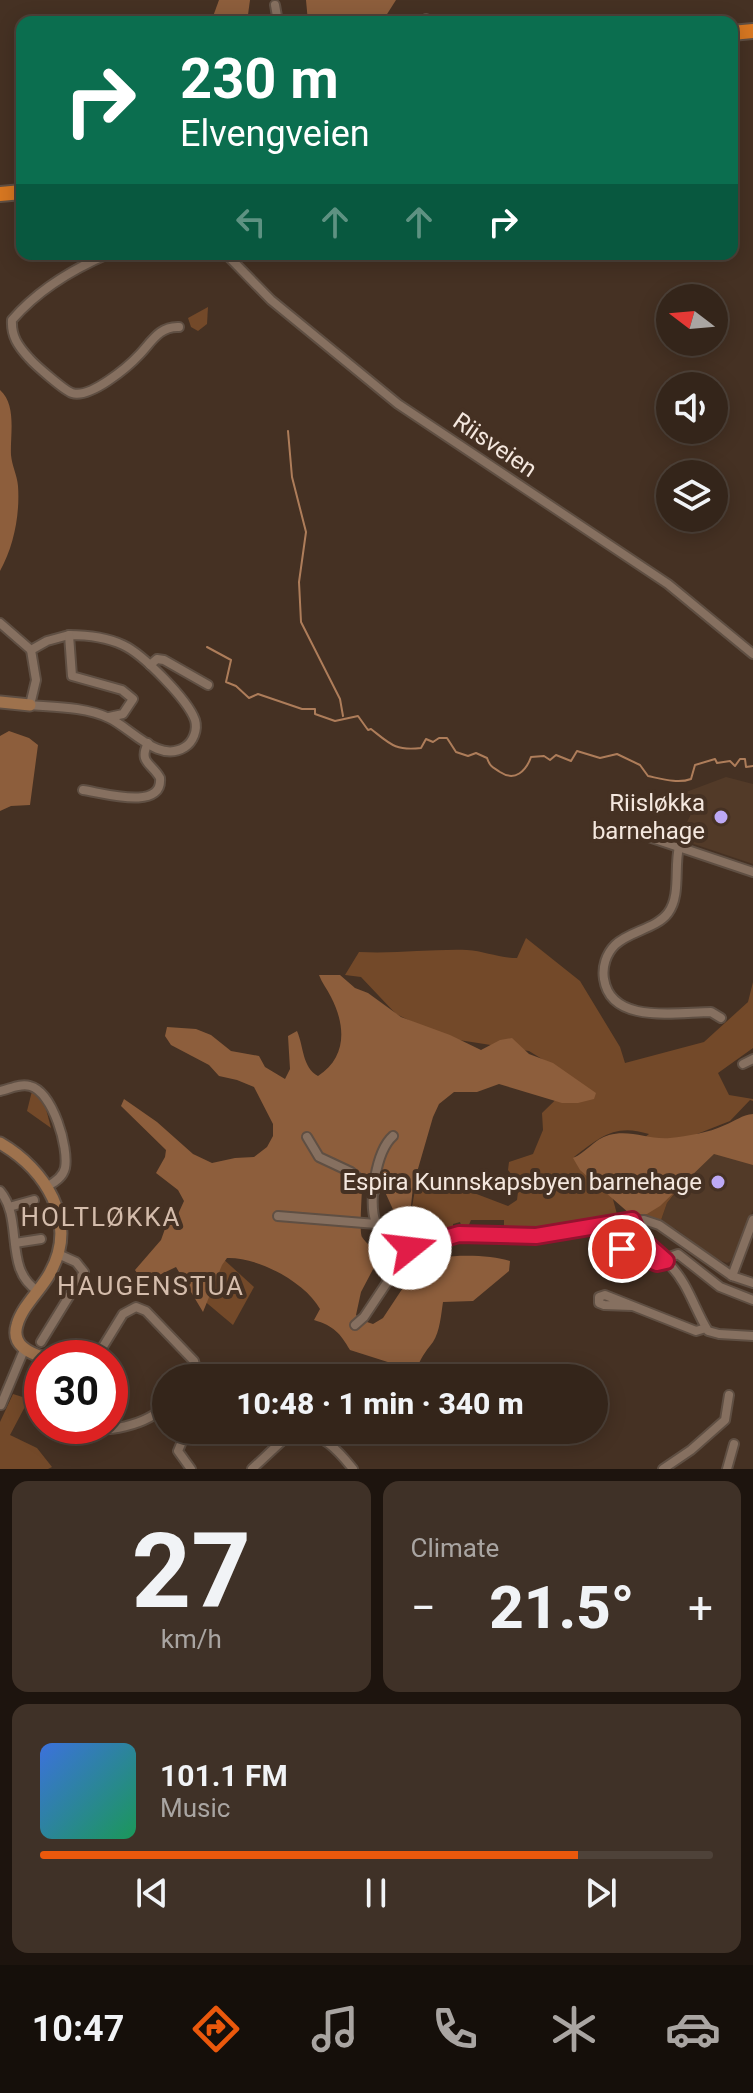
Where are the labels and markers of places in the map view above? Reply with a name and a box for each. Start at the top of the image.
place label: Riisløkka barnehage [592,789,705,845]
marker: Riisløkka barnehage [712,808,730,826]
place label: Espira Kunnskapsbyen barnehage [342,1168,702,1196]
marker: Espira Kunnskapsbyen barnehage [709,1173,727,1191]
pin [588,1215,656,1283]

